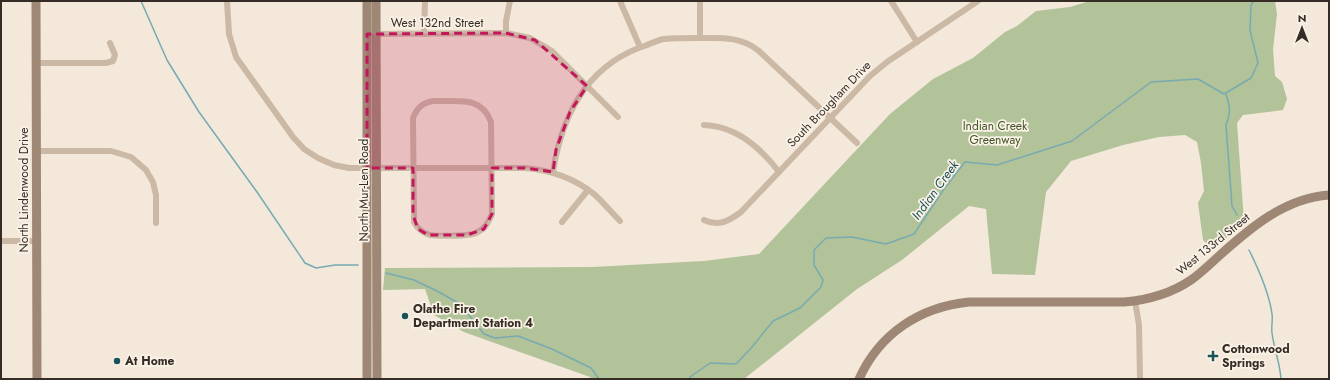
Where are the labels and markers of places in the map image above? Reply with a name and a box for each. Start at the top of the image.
place label: Olathe Fire Department Station 4 [413,300,533,332]
marker: Olathe Fire Department Station 4 [400,311,410,321]
place label: Cottonwood Springs [1222,340,1290,372]
marker: Cottonwood Springs [1207,350,1219,362]
place label: At Home [124,352,175,370]
marker: At Home [112,356,122,366]

